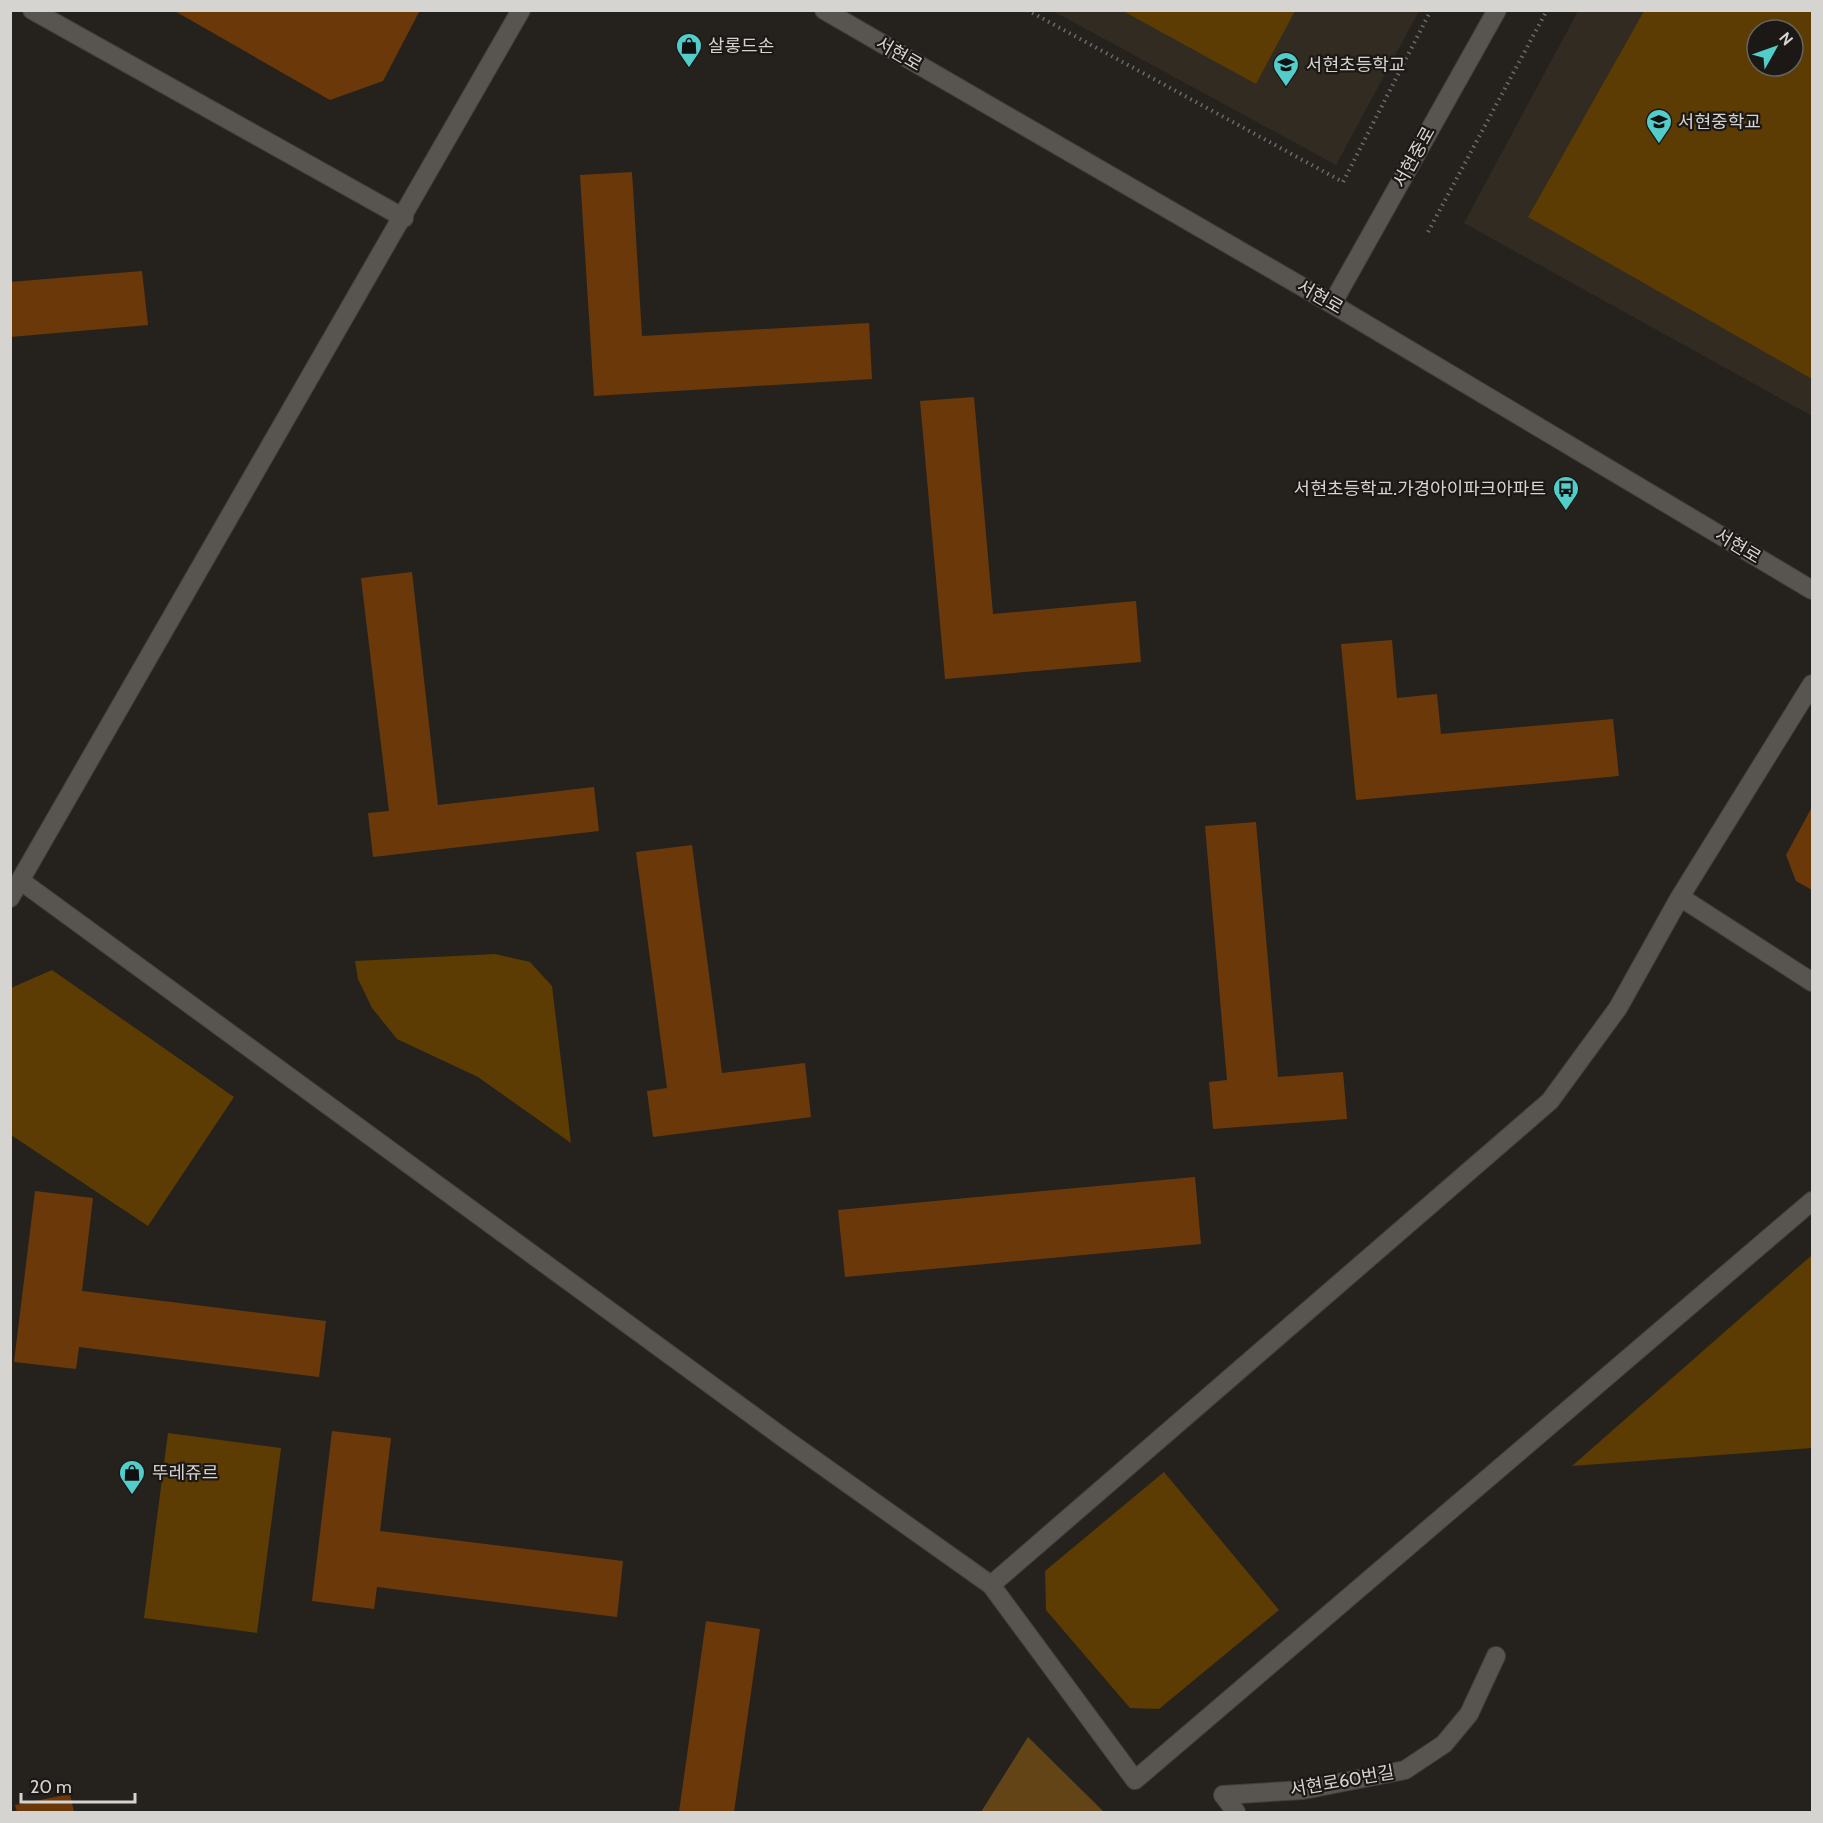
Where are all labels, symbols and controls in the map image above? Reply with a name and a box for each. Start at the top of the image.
north arrow [1745,18,1805,78]
text: N [1775,28,1797,49]
shop icon: 살롱드손 [674,31,704,69]
street label: 서현로 [872,32,926,76]
place label: 살롱드손 [708,35,774,57]
school or university icon: 서현초등학교 [1271,50,1301,88]
place label: 서현초등학교 [1306,54,1405,76]
school or university icon: 서현중학교 [1644,107,1674,145]
place label: 서현중학교 [1678,111,1761,133]
street label: 서현중로 [1388,123,1440,191]
street label: 서현로 [1293,275,1347,319]
bus stop icon: 서현초등학교.가경아이파크아파트 [1551,474,1581,512]
place label: 서현초등학교.가경아이파크아파트 [1294,478,1546,500]
street label: 서현로 [1711,524,1765,568]
shop icon: 뚜레쥬르 [117,1458,147,1496]
place label: 뚜레쥬르 [152,1462,218,1484]
street label: 서현로60번길 [1288,1761,1396,1801]
scale bar [21,1766,135,1804]
text: 20 m [30,1776,72,1798]

